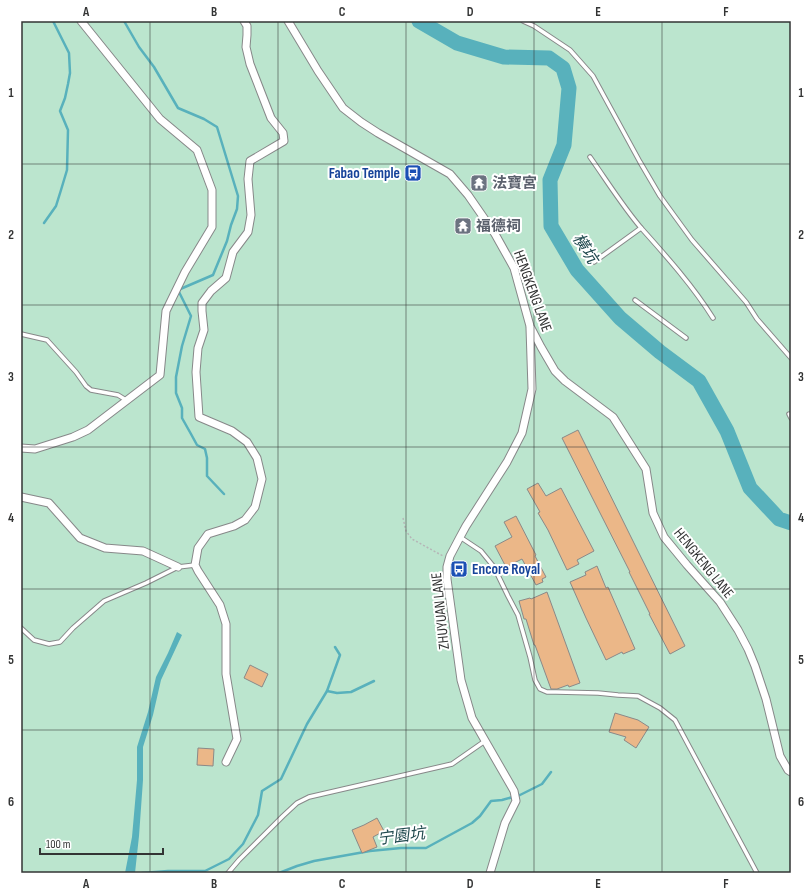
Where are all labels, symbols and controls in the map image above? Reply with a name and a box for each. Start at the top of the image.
text: A [82,4,90,20]
text: B [211,4,217,20]
text: C [339,4,346,20]
text: D [467,4,474,20]
text: E [595,4,601,20]
text: F [723,4,729,20]
text: 1 [8,85,14,101]
text: 1 [798,85,804,101]
bus stop icon: Fabao Temple [403,163,423,183]
place label: Fabao Temple [329,164,400,183]
temple icon: 法寶宮 [469,173,489,193]
place label: 法寶宮 [492,174,537,193]
temple icon: 福德祠 [453,216,473,236]
place label: 福德祠 [476,217,521,236]
text: 2 [8,227,14,243]
text: 2 [798,227,804,243]
water label: 橫坑 [568,230,603,269]
street label: HENGKENG LANE [509,248,556,335]
text: 3 [8,369,14,385]
text: 3 [798,369,804,385]
text: 4 [8,510,14,526]
text: 4 [798,510,804,526]
street label: HENGKENG LANE [669,524,738,602]
bus stop icon: Encore Royal [449,559,469,579]
place label: Encore Royal [472,560,540,579]
street label: ZHUYUAN LANE [427,572,454,650]
text: 5 [8,652,14,668]
text: 5 [798,652,804,668]
text: 6 [8,794,14,810]
text: 6 [798,794,804,810]
water label: 宁園坑 [376,824,428,849]
scale bar [40,830,163,856]
text: 100 m [46,837,71,852]
text: A [82,876,90,892]
text: B [211,876,217,892]
text: C [339,876,346,892]
text: D [467,876,474,892]
text: E [595,876,601,892]
text: F [723,876,729,892]

